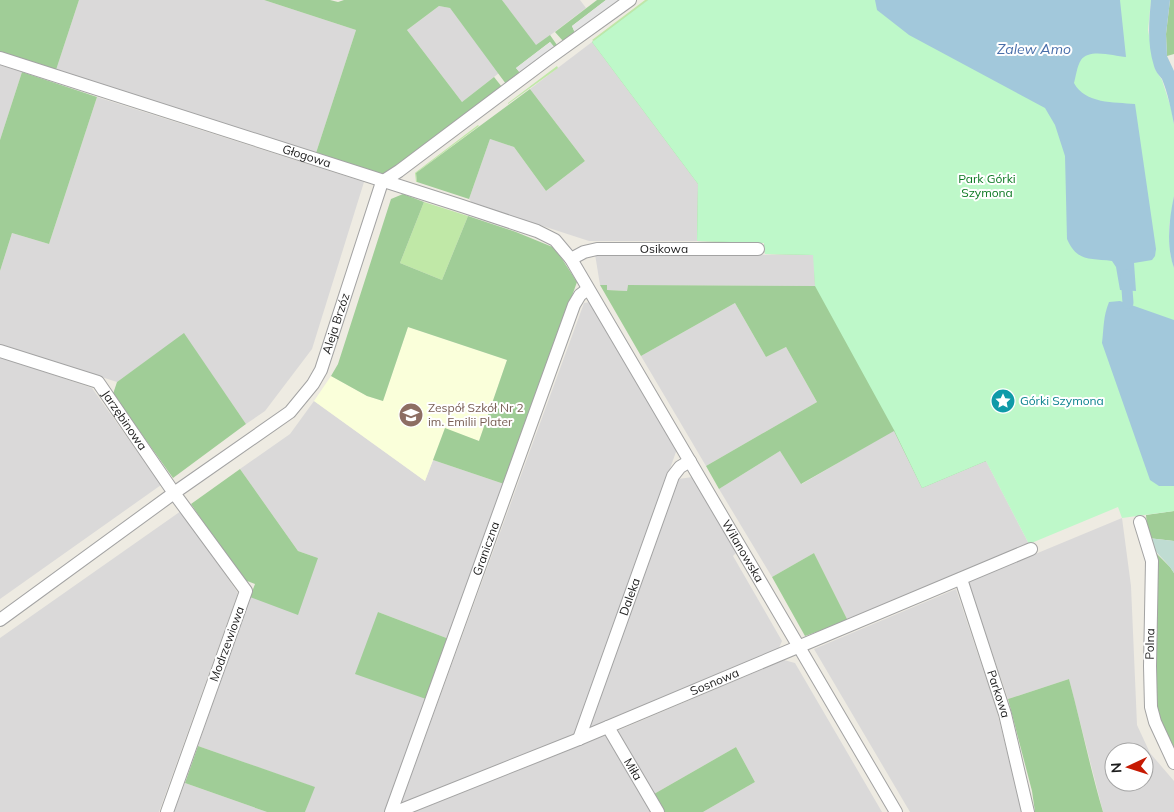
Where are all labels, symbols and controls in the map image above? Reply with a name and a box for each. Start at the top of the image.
water label: Zalew Amo [997,40,1071,58]
street label: Głogowa [281,141,333,171]
park label: Park Górki Szymona [958,171,1016,200]
street label: Osikowa [640,241,688,256]
street label: Aleja Brzóz [319,291,352,356]
street label: Jarzębinowa [99,387,150,453]
place icon: Górki Szymona [990,388,1016,414]
place label: Górki Szymona [1020,393,1104,408]
place label: Zespół Szkół Nr 2 im. Emilii Plater [428,400,524,429]
school or university icon: Zespół Szkół Nr 2 im. Emilii Plater [398,402,424,428]
street label: Wilanowska [719,517,767,585]
street label: Graniczna [469,519,502,578]
street label: Daleka [616,576,643,617]
street label: Modrzewiowa [206,604,247,683]
street label: Polna [1142,628,1157,660]
street label: Sosnowa [688,665,741,699]
street label: Parkowa [984,668,1014,719]
north arrow [1104,742,1154,792]
street label: Miła [621,755,646,783]
text: N [1107,762,1125,774]

